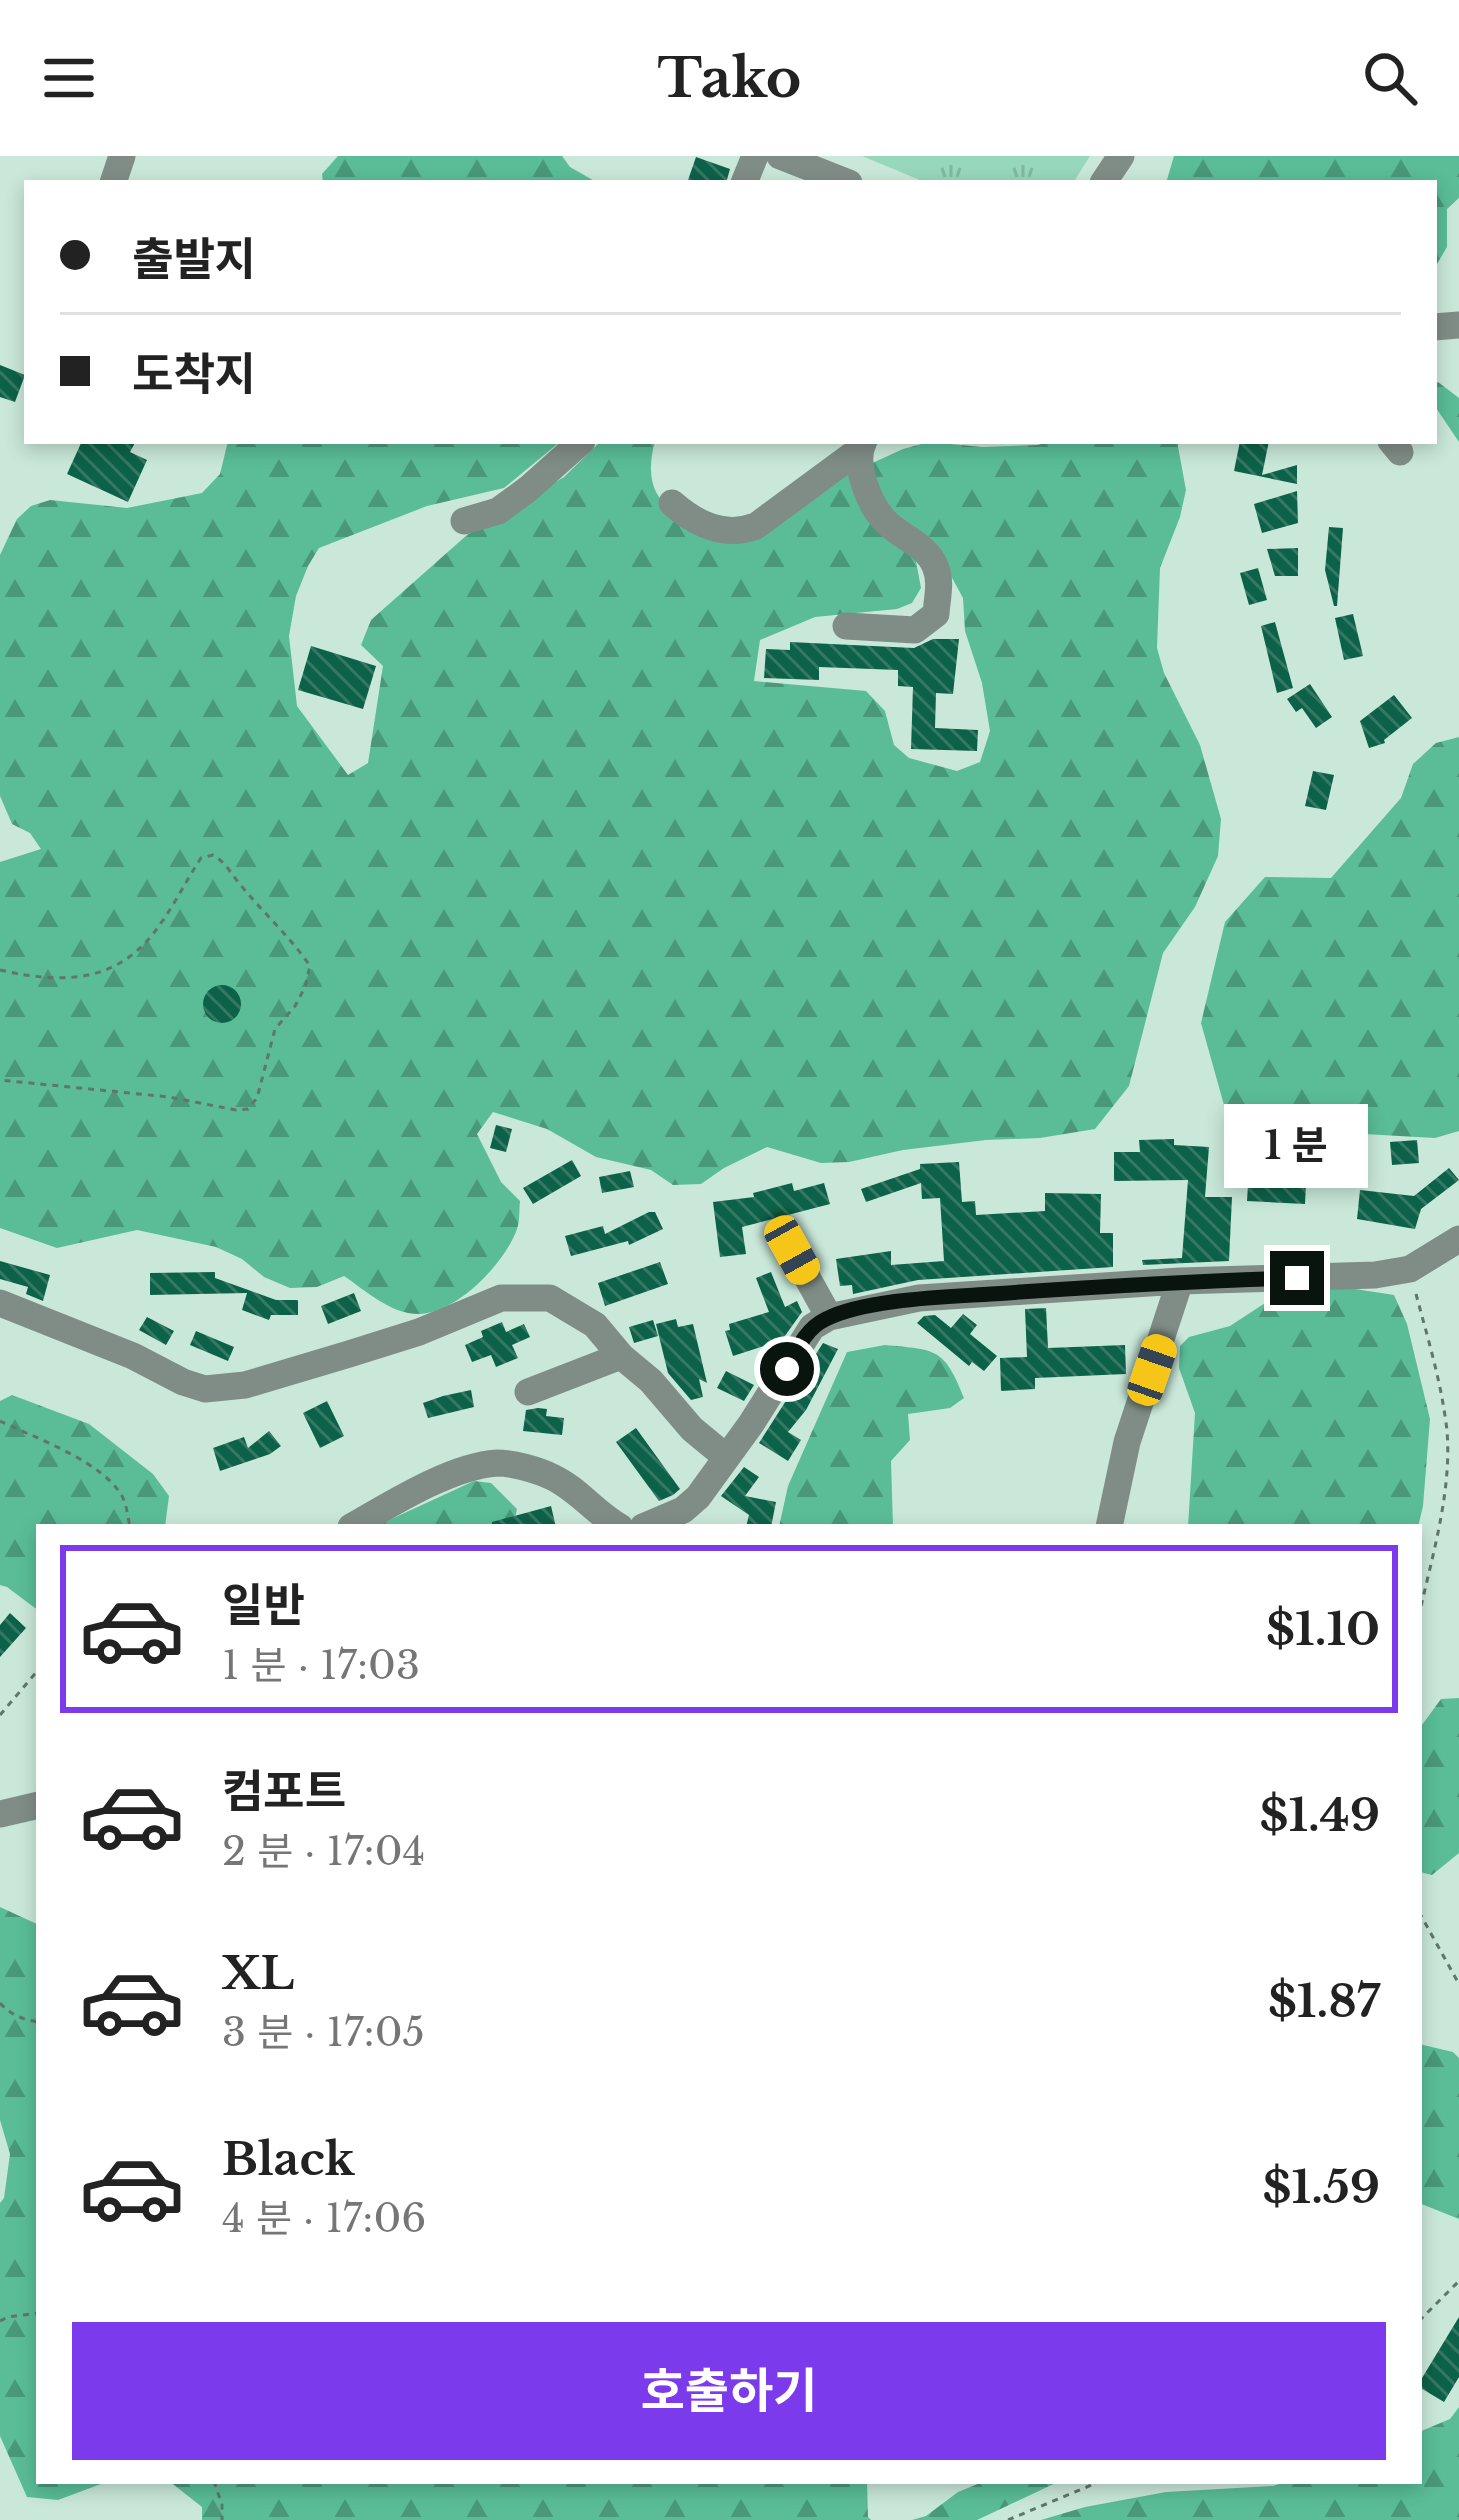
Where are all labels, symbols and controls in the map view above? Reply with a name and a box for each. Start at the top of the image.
icon: menu [36,45,102,111]
text: Tako [657,45,802,112]
icon: search [1357,45,1423,111]
text: 출발지 [132,231,256,287]
text: 도착지 [132,346,256,402]
callout: 1 분 [1225,1104,1369,1188]
text: 1 분 [1264,1121,1328,1170]
car [759,1210,825,1290]
route end [1270,1251,1324,1305]
car [1123,1330,1181,1410]
route start [760,1342,814,1396]
icon: car [78,1575,186,1683]
text: 일반 [222,1577,305,1633]
text: $1.10 [1266,1601,1380,1657]
text: 1 분 · 17:03 [222,1641,420,1690]
icon: car [78,1761,186,1869]
text: 컴포트 [222,1763,346,1819]
text: $1.49 [1259,1787,1380,1843]
text: 2 분 · 17:04 [222,1827,425,1876]
text: XL [222,1945,294,2001]
icon: car [78,1947,186,2055]
text: $1.87 [1268,1973,1380,2029]
text: 3 분 · 17:05 [222,2008,425,2057]
text: Black [222,2131,355,2187]
icon: car [78,2133,186,2241]
text: $1.59 [1263,2159,1380,2215]
text: 4 분 · 17:06 [222,2194,426,2243]
button: 호출하기 [72,2322,1386,2460]

